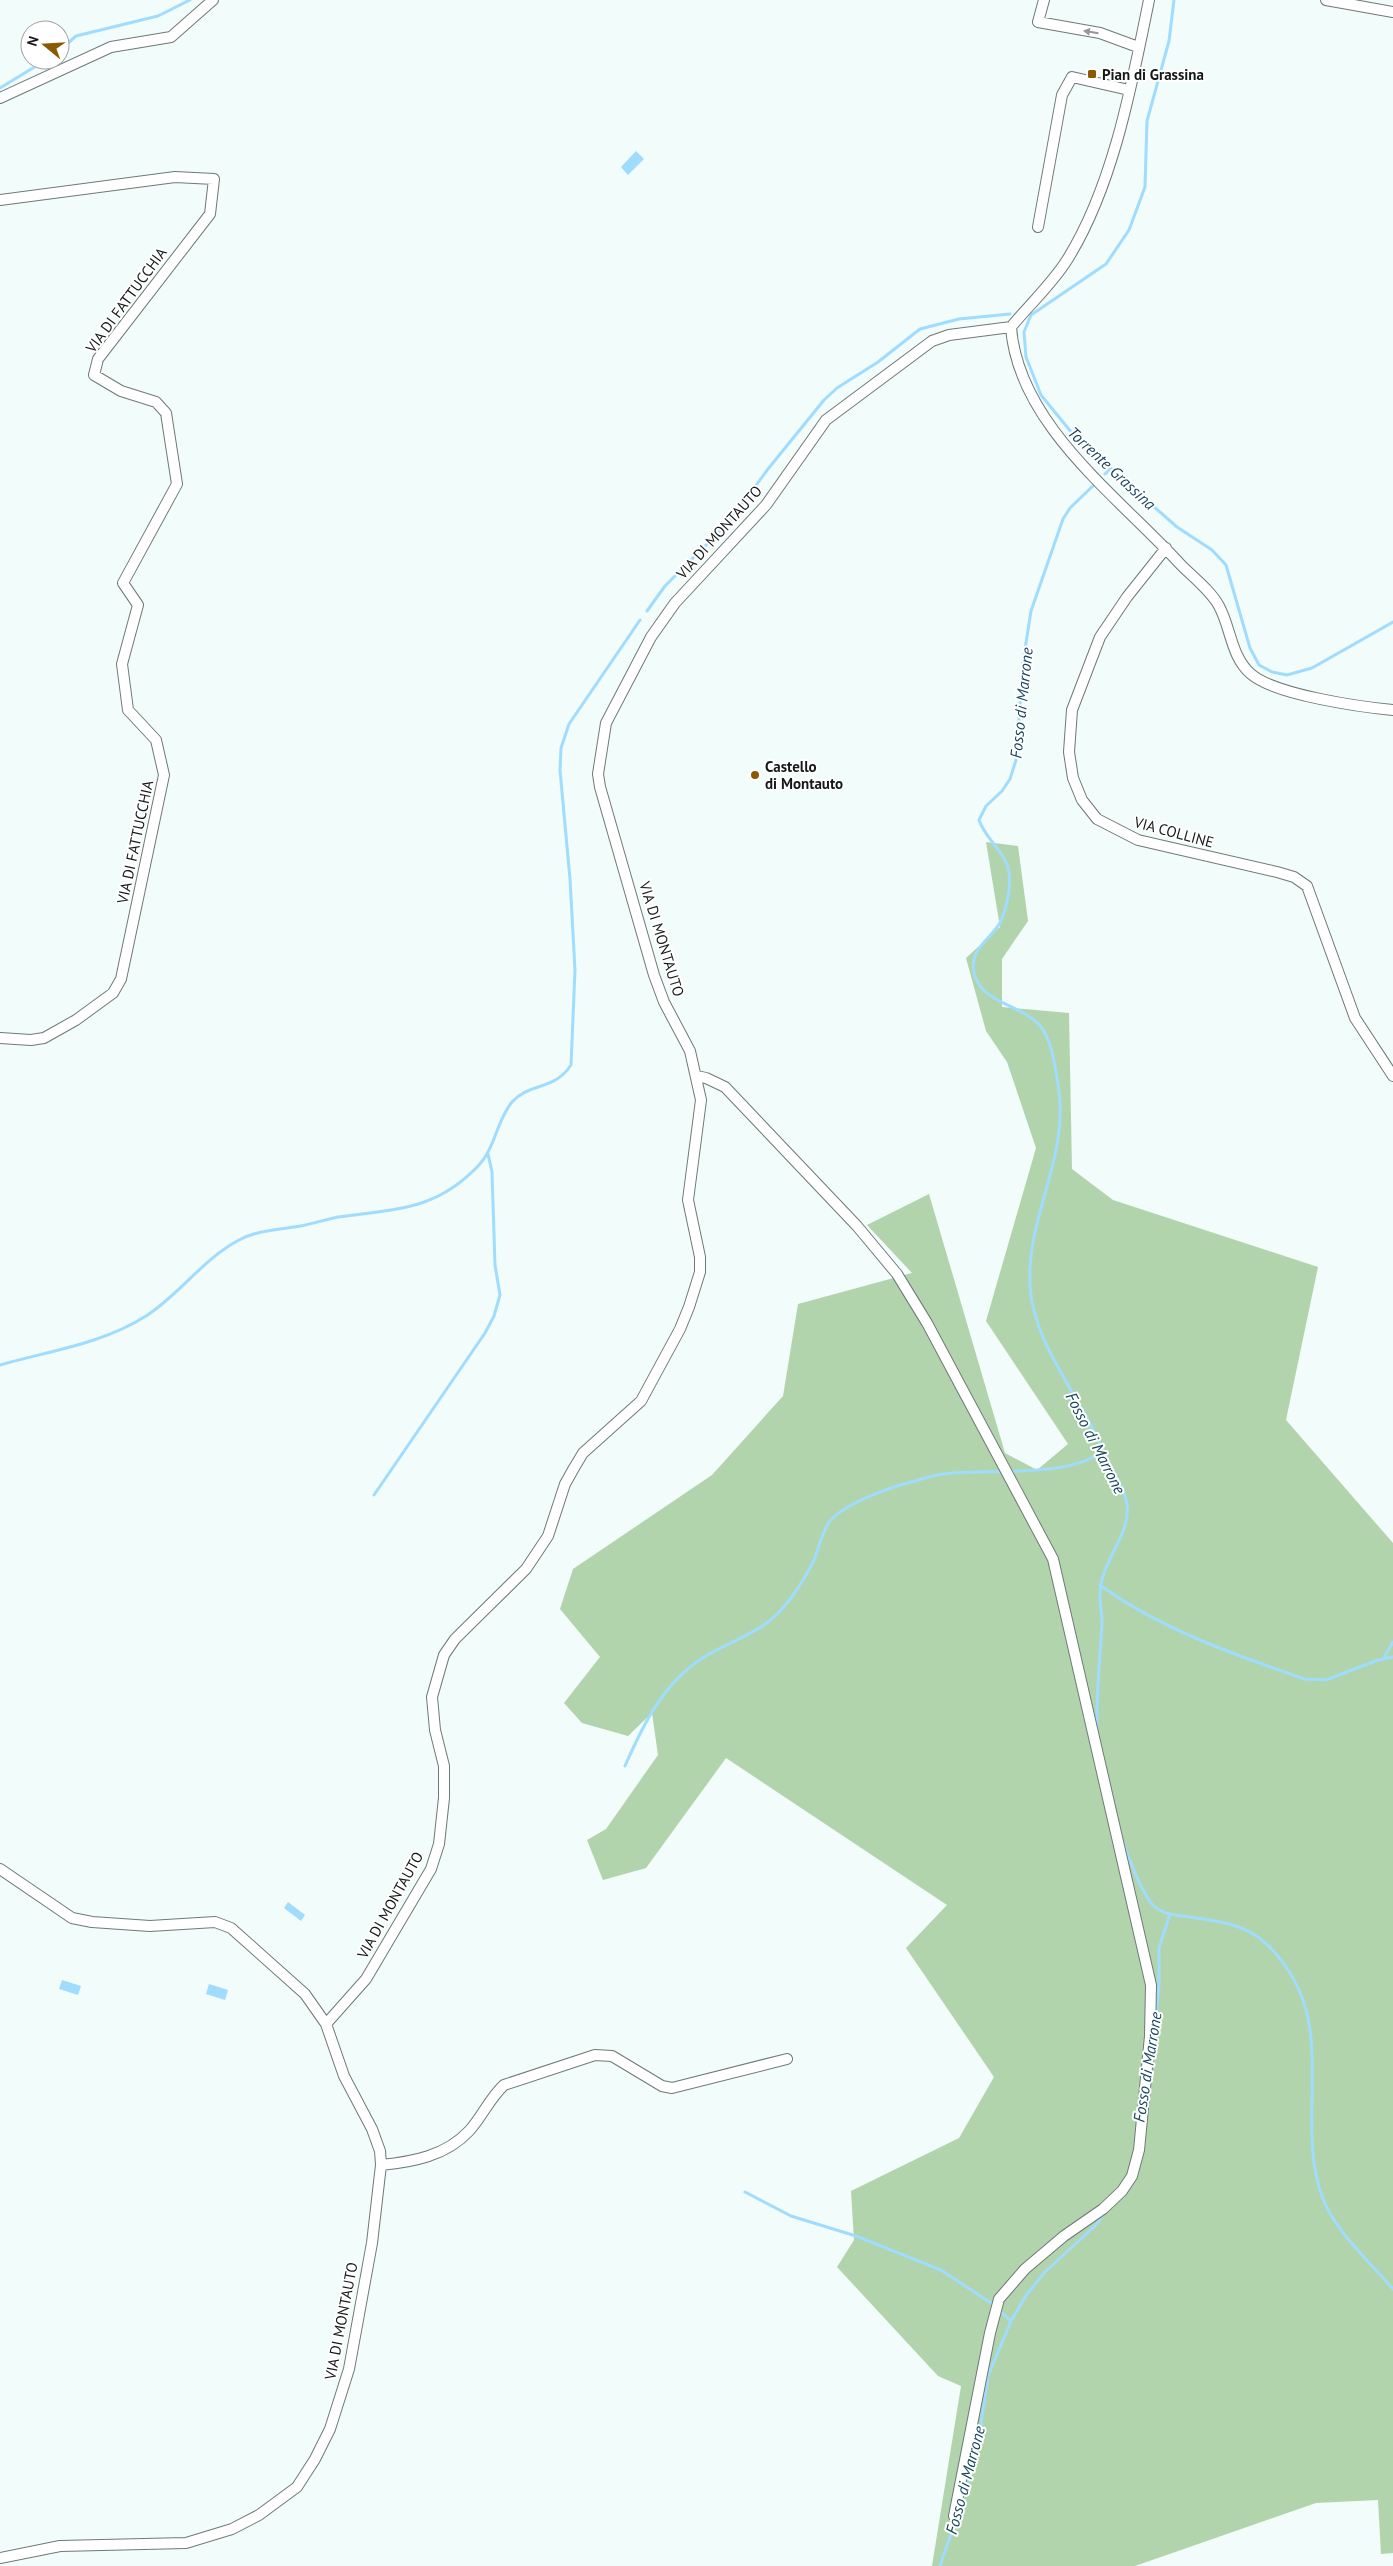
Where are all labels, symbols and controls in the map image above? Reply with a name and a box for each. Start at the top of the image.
north arrow [20,20,70,70]
one-way arrow [1083,27,1099,35]
text: N [23,34,43,48]
place label: Pian di Grassina [1102,65,1204,84]
marker: Pian di Grassina [1086,68,1098,80]
street label: VIA DI FATTUCCHIA [81,243,171,357]
water label: Torrente Grassina [1064,422,1160,514]
street label: VIA DI MONTAUTO [671,481,766,583]
water label: Fosso di Marrone [1005,646,1037,759]
place label: Castello di Montauto [765,757,843,793]
marker: Castello di Montauto [749,769,761,781]
street label: VIA DI FATTUCCHIA [112,778,157,906]
street label: VIA COLLINE [1131,812,1216,852]
street label: VIA DI MONTAUTO [635,878,689,999]
water label: Fosso di Marrone [1062,1389,1130,1498]
street label: VIA DI MONTAUTO [352,1848,427,1963]
water label: Fosso di Marrone [1128,2010,1166,2124]
street label: VIA DI MONTAUTO [320,2261,362,2382]
water label: Fosso di Marrone [941,2423,989,2536]

